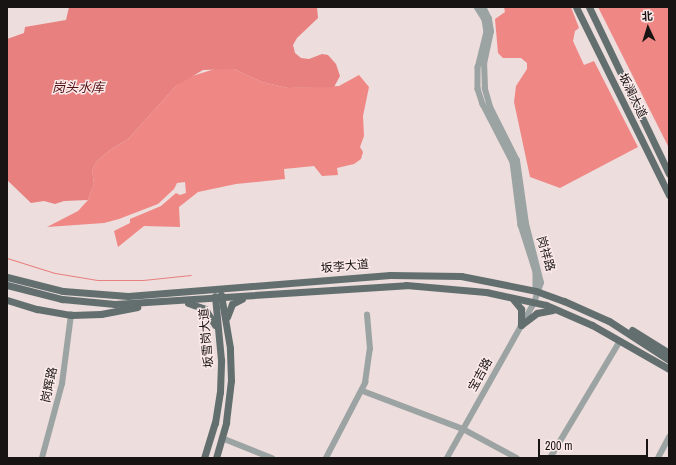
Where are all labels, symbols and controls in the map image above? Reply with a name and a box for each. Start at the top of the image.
north arrow [628,8,668,48]
text: 北 [641,9,653,23]
street label: 坂澜大道 [615,71,649,121]
water label: 岗头水库 [52,80,104,96]
street label: 岗祥路 [533,235,557,273]
street label: 坂李大道 [320,258,370,276]
street label: 坂雪岗大道 [197,307,217,369]
street label: 宝吉路 [466,356,496,394]
street label: 岗辉路 [39,366,61,404]
scale bar [540,431,650,457]
text: 200 m [545,438,572,454]

